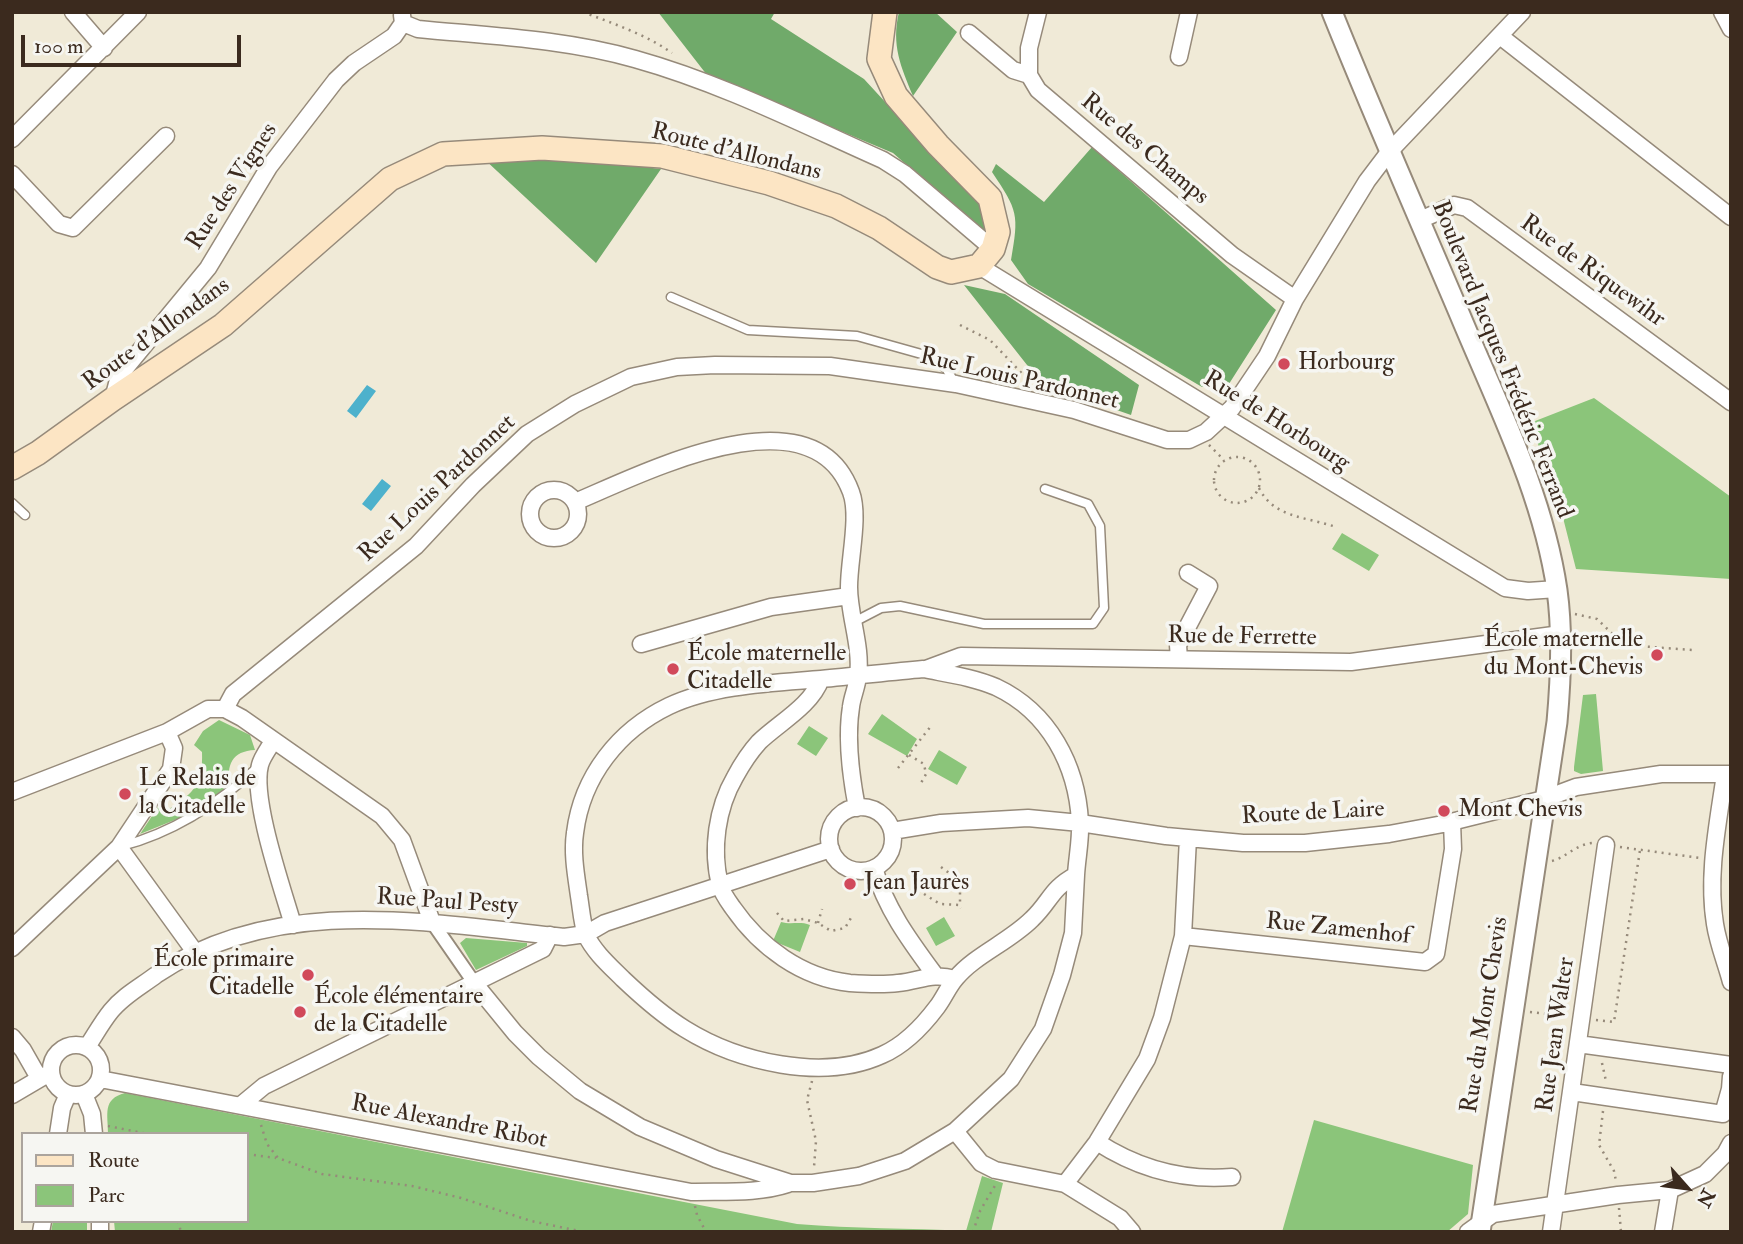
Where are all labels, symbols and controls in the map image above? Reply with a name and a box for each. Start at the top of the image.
scale bar [24,21,245,65]
text: 100 m [34,33,84,60]
street label: Rue des Champs [1074,88,1214,212]
street label: Rue des Vignes [181,118,285,256]
street label: Route d'Allondans [648,118,824,188]
street label: Boulevard Jacques Frédéric Ferrand [1424,197,1578,523]
street label: Rue de Riquewihr [1514,210,1670,334]
street label: Route d'Allondans [78,272,236,398]
street label: Rue Louis Pardonnet [917,343,1121,417]
place label: Horbourg [1298,350,1394,378]
marker: Horbourg [1276,356,1292,372]
street label: Rue de Horbourg [1197,365,1355,479]
street label: Rue Louis Pardonnet [354,409,522,569]
street label: Rue de Ferrette [1167,622,1317,654]
place label: École maternelle du Mont-Chevis [1484,627,1643,683]
place label: École maternelle Citadelle [687,641,846,697]
marker: École maternelle du Mont-Chevis [1649,647,1665,663]
marker: École maternelle Citadelle [665,661,681,677]
place label: Le Relais de la Citadelle [139,766,256,822]
marker: Le Relais de la Citadelle [117,786,133,802]
street label: Route de Laire [1241,796,1385,832]
place label: Mont Chevis [1458,797,1583,825]
marker: Mont Chevis [1436,803,1452,819]
place label: Jean Jaurès [864,870,969,898]
marker: Jean Jaurès [842,876,858,892]
street label: Rue Paul Pesty [375,884,519,922]
street label: Rue Zamenhof [1264,908,1412,952]
street label: Rue du Mont Chevis [1456,915,1516,1115]
place label: École primaire Citadelle [153,947,294,1003]
street label: Rue Jean Walter [1532,956,1582,1114]
marker: École primaire Citadelle [300,967,316,983]
place label: École élémentaire de la Citadelle [314,984,483,1040]
marker: École élémentaire de la Citadelle [292,1004,308,1020]
street label: Rue Alexandre Ribot [349,1090,549,1156]
legend [21,1132,248,1223]
text: Route [88,1147,139,1174]
north arrow [1652,1153,1722,1223]
text: Parc [88,1182,125,1209]
text: N [1691,1185,1720,1211]

